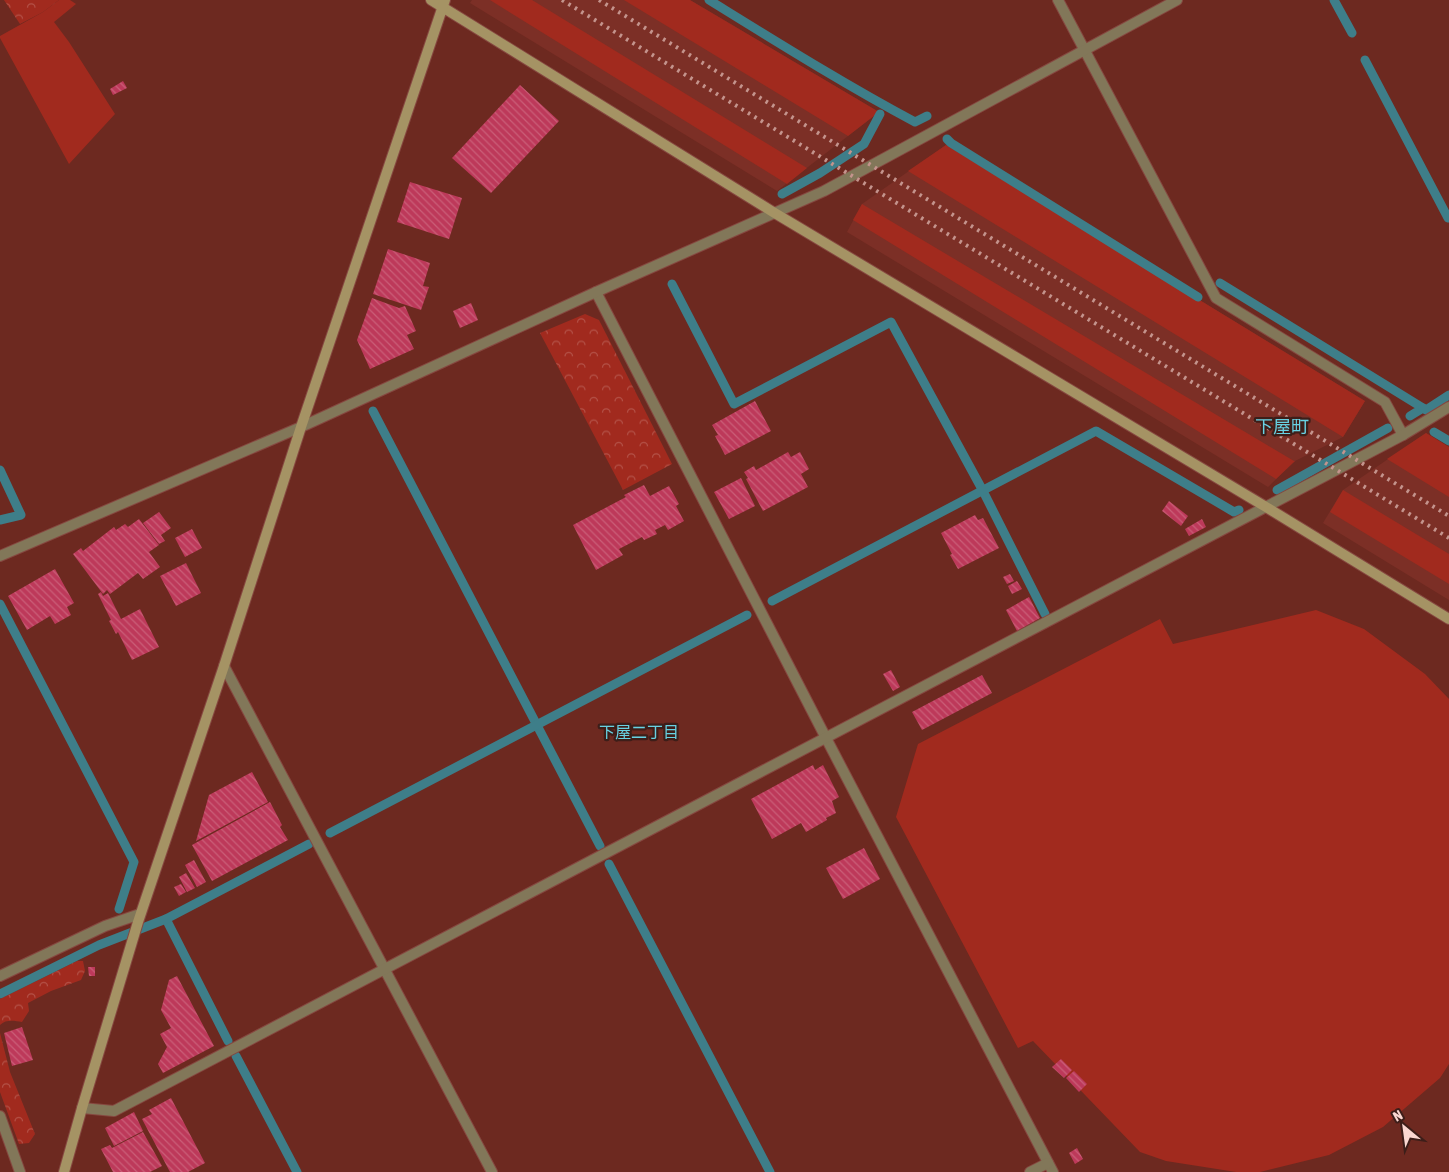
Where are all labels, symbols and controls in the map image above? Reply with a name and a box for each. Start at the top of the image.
district label: 下屋町 [1255,416,1309,437]
district label: 下屋二丁目 [599,723,679,741]
north arrow [1379,1102,1429,1152]
text: N [1390,1107,1405,1125]

